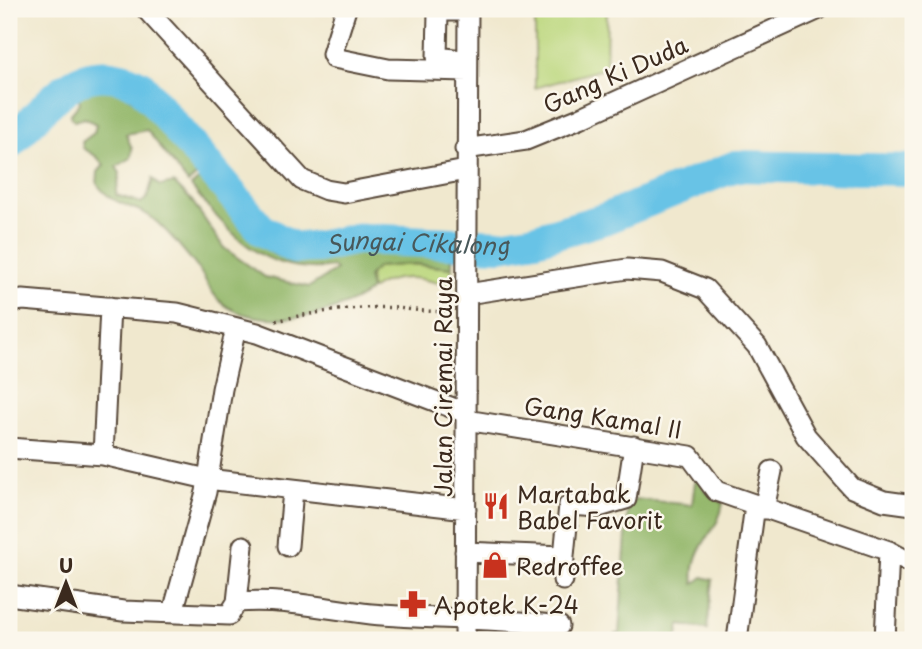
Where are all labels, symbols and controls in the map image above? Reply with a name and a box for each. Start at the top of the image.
street label: Gang Ki Duda [537,26,693,122]
water label: Sungai Cikalong [322,221,513,263]
street label: Jalan Ciremai Raya [425,276,460,497]
street label: Gang Kamal II [522,387,684,447]
place label: Martabak Babel Favorit [517,476,663,537]
restaurant icon: Martabak Babel Favorit [481,491,511,521]
north arrow [32,548,102,618]
place label: Redroffee [516,548,624,583]
shop icon: Redroffee [480,550,510,580]
text: U [59,551,73,579]
place label: Apotek K-24 [434,587,579,622]
pharmacy icon: Apotek K-24 [398,589,428,619]

